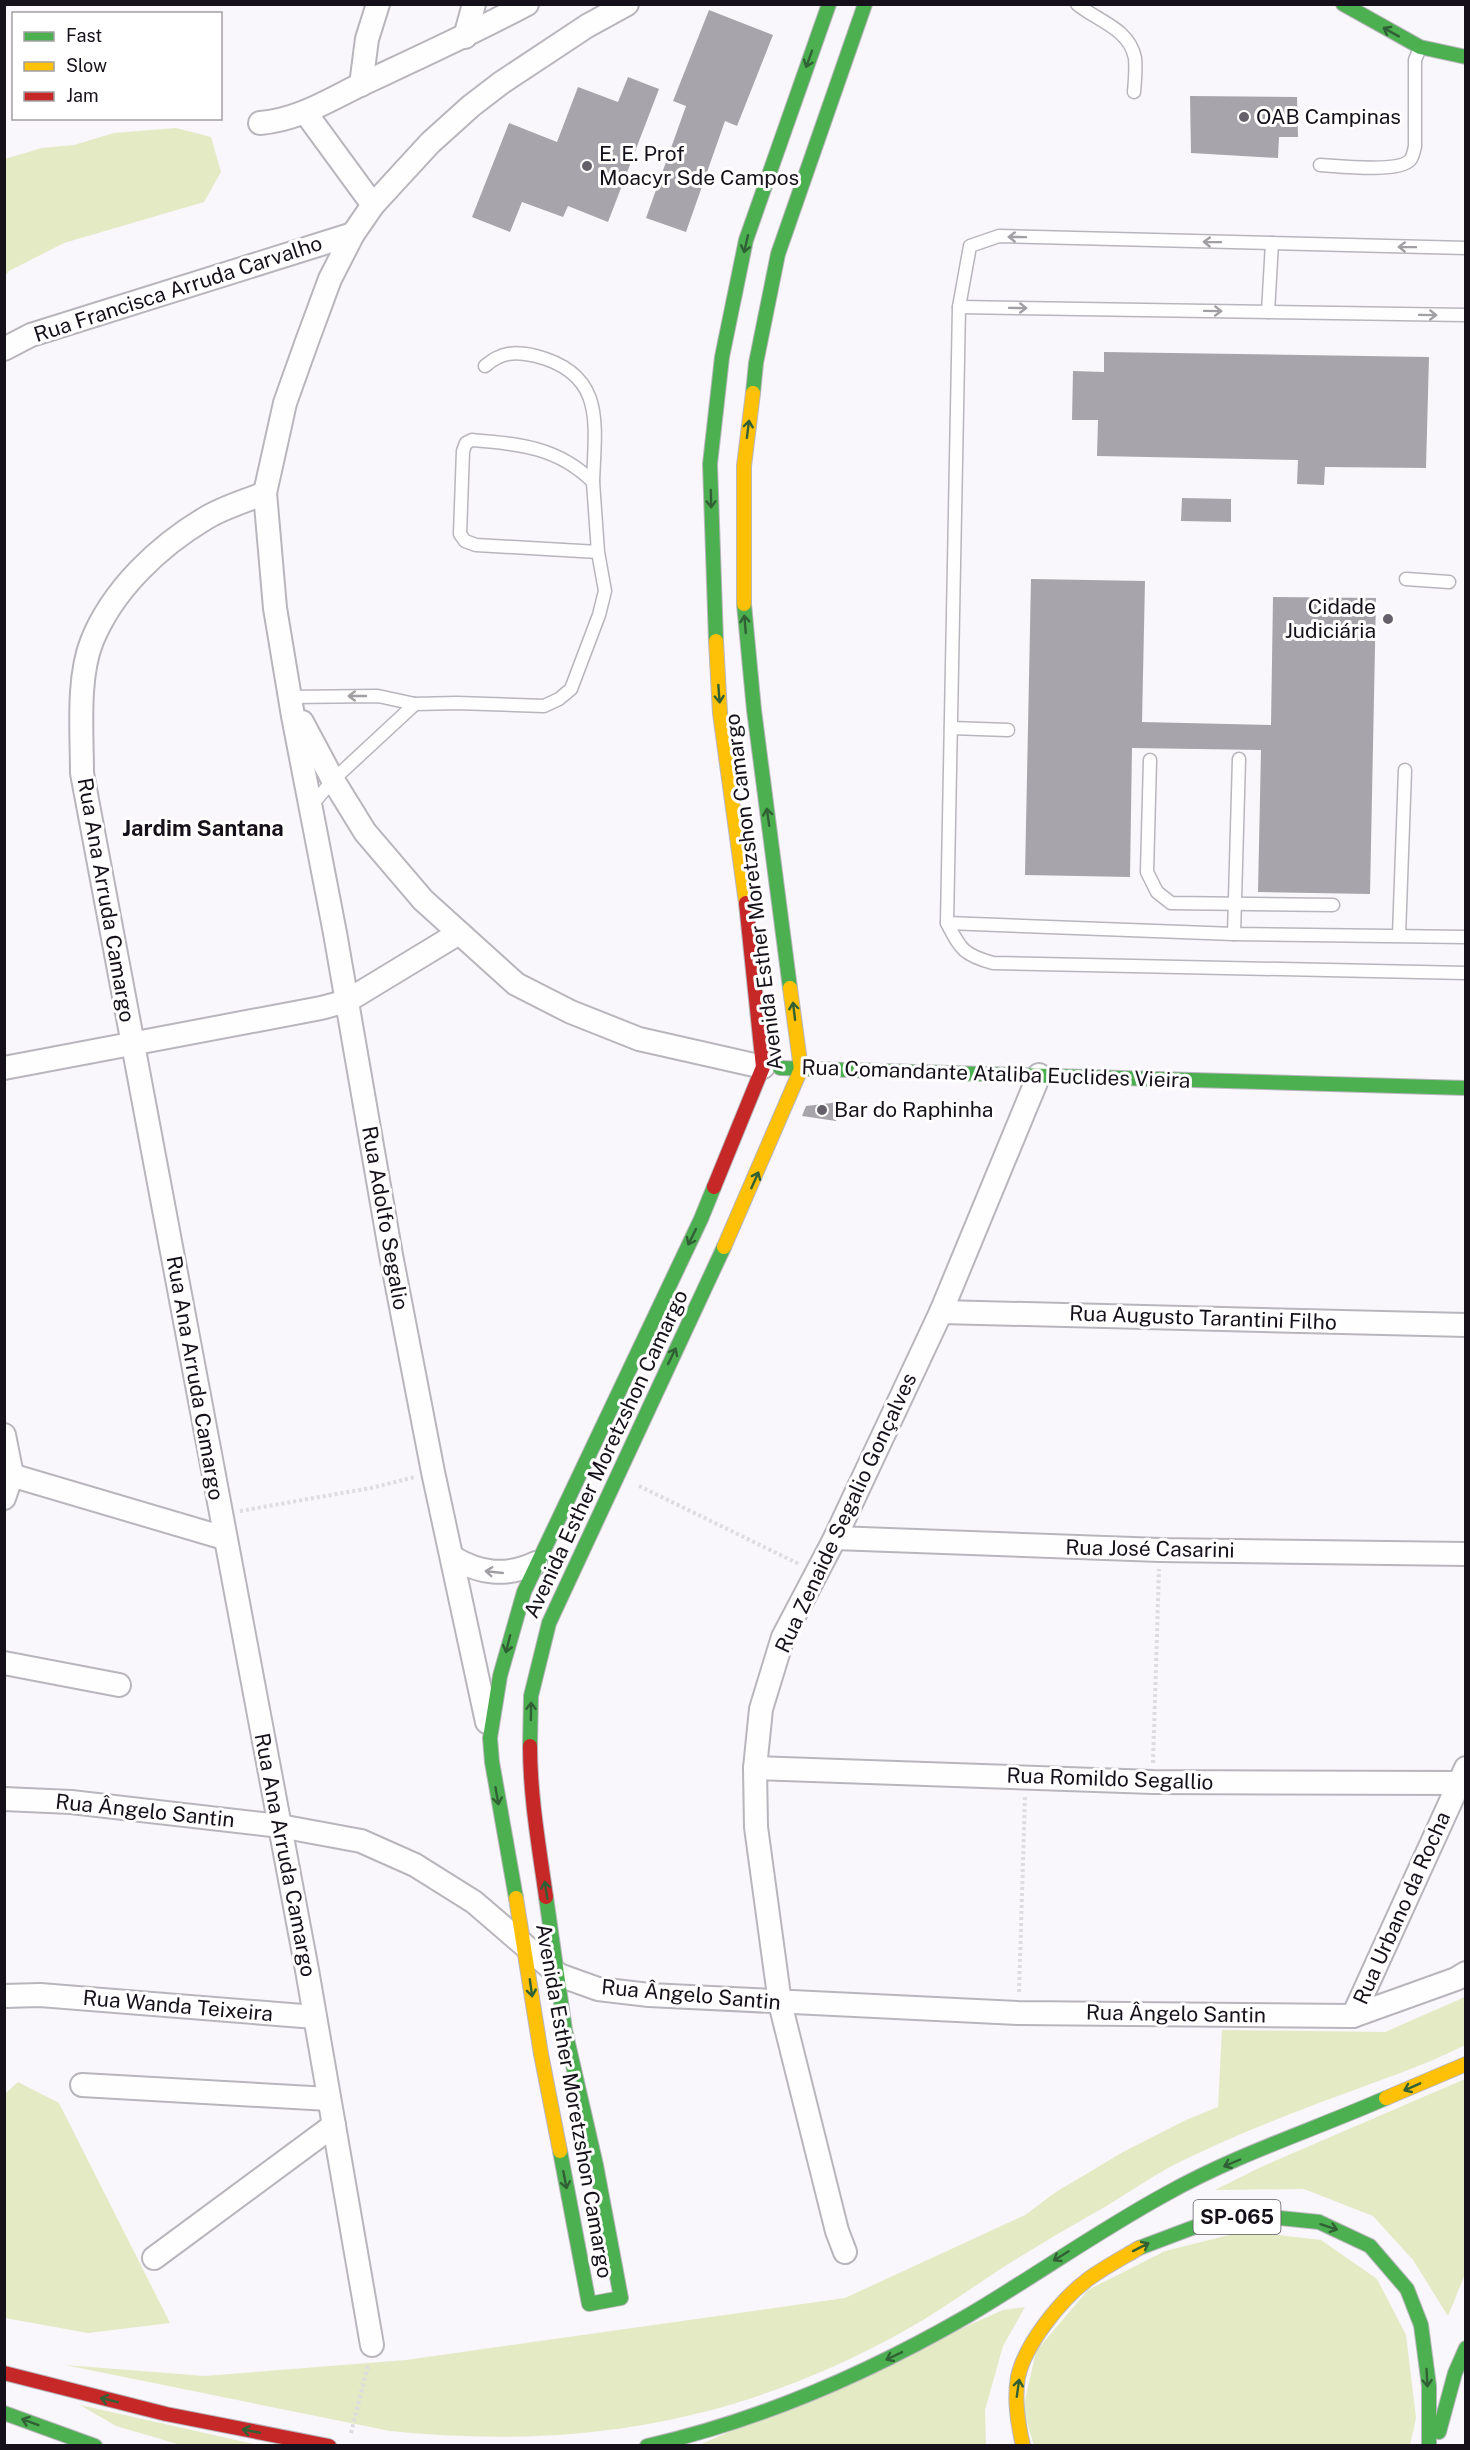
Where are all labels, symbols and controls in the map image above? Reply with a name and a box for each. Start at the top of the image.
legend [12,12,222,120]
text: Fast [66,25,102,46]
one-way arrow [1383,26,1400,38]
one-way arrow [803,50,814,68]
text: Slow [66,55,107,76]
text: Jam [66,85,99,106]
place label: OAB Campinas [1256,104,1401,129]
marker: OAB Campinas [1237,110,1251,124]
place label: E. E. Prof Moacyr Sde Campos [599,141,799,190]
marker: E. E. Prof Moacyr Sde Campos [580,159,594,173]
street label: Rua Francisca Arruda Carvalho [31,230,325,347]
one-way arrow [1008,231,1028,243]
one-way arrow [740,234,751,253]
one-way arrow [1203,236,1223,248]
one-way arrow [1398,241,1418,253]
one-way arrow [1007,303,1027,314]
one-way arrow [1202,305,1222,317]
one-way arrow [1418,309,1438,321]
one-way arrow [743,420,754,440]
one-way arrow [705,488,717,508]
place label: Cidade Judiciária [1285,594,1376,643]
marker: Cidade Judiciária [1381,612,1395,626]
one-way arrow [739,614,750,634]
one-way arrow [714,683,725,703]
one-way arrow [347,690,367,702]
street label: Avenida Esther Moretzshon Camargo [719,712,788,1072]
street label: Rua Ana Arruda Camargo [73,776,140,1024]
one-way arrow [763,808,774,828]
district label: Jardim Santana [122,815,284,841]
one-way arrow [788,1001,799,1021]
street label: Rua Comandante Ataliba Euclides Vieira [801,1054,1191,1093]
place label: Bar do Raphinha [834,1097,993,1122]
marker: Bar do Raphinha [815,1103,829,1117]
street label: Rua Adolfo Segalio [357,1124,414,1312]
one-way arrow [750,1171,761,1189]
one-way arrow [686,1228,698,1246]
street label: Rua Ana Arruda Camargo [162,1254,229,1502]
street label: Avenida Esther Moretzshon Camargo [518,1286,693,1622]
street label: Rua Augusto Tarantini Filho [1069,1300,1337,1335]
one-way arrow [666,1348,678,1365]
street label: Rua Zenaide Segalio Gonçalves [770,1369,921,1657]
street label: Rua José Casarini [1065,1535,1235,1562]
one-way arrow [484,1566,504,1577]
one-way arrow [502,1634,514,1653]
one-way arrow [525,1701,537,1721]
street label: Rua Ana Arruda Camargo [250,1731,321,1979]
street label: Rua Romildo Segallio [1006,1762,1214,1795]
one-way arrow [492,1785,503,1805]
street label: Rua Ângelo Santin [54,1789,236,1832]
street label: Rua Urbano da Rocha [1348,1807,1455,2008]
one-way arrow [540,1880,551,1900]
street label: Avenida Esther Moretzshon Camargo [531,1922,618,2280]
street label: Rua Ângelo Santin [600,1974,782,2015]
one-way arrow [525,1977,536,1997]
street label: Rua Wanda Teixeira [82,1985,274,2026]
street label: Rua Ângelo Santin [1086,1999,1266,2028]
one-way arrow [1403,2083,1421,2094]
one-way arrow [1223,2158,1242,2169]
one-way arrow [560,2169,571,2189]
road number: SP-065 [1194,2200,1280,2234]
one-way arrow [1319,2222,1338,2233]
one-way arrow [1131,2241,1149,2253]
one-way arrow [1053,2250,1070,2262]
one-way arrow [886,2350,903,2362]
one-way arrow [1422,2368,1433,2388]
one-way arrow [1012,2378,1023,2398]
one-way arrow [100,2393,119,2405]
one-way arrow [21,2416,40,2427]
one-way arrow [242,2425,261,2436]

